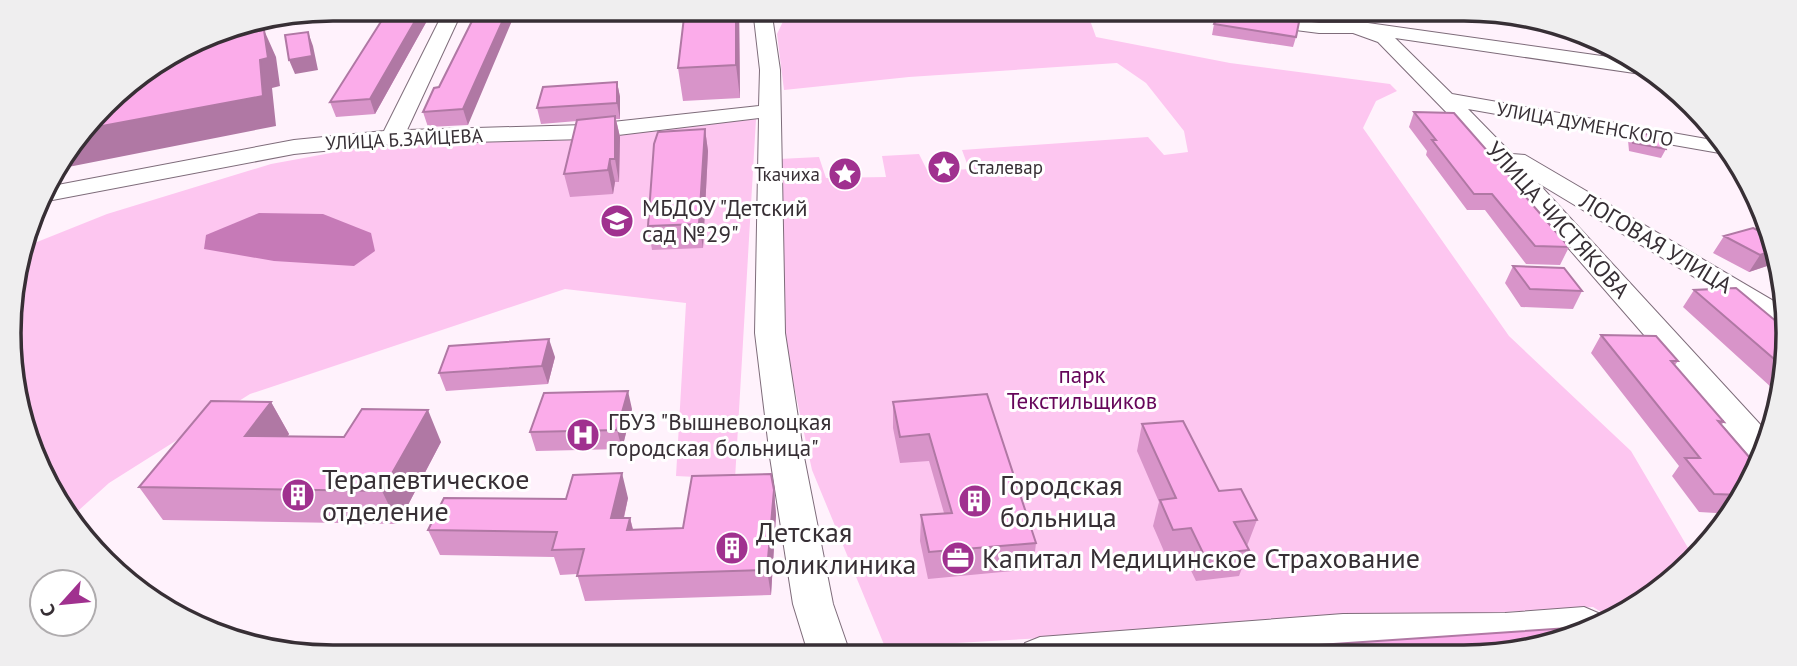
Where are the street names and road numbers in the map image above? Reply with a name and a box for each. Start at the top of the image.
street label: УЛИЦА ДУМЕНСКОГО [1495,97,1675,151]
street label: УЛИЦА Б.ЗАЙЦЕВА [325,123,483,155]
street label: УЛИЦА ЧИСТЯКОВА [1480,135,1637,304]
street label: ЛОГОВАЯ УЛИЦА [1574,185,1738,300]

